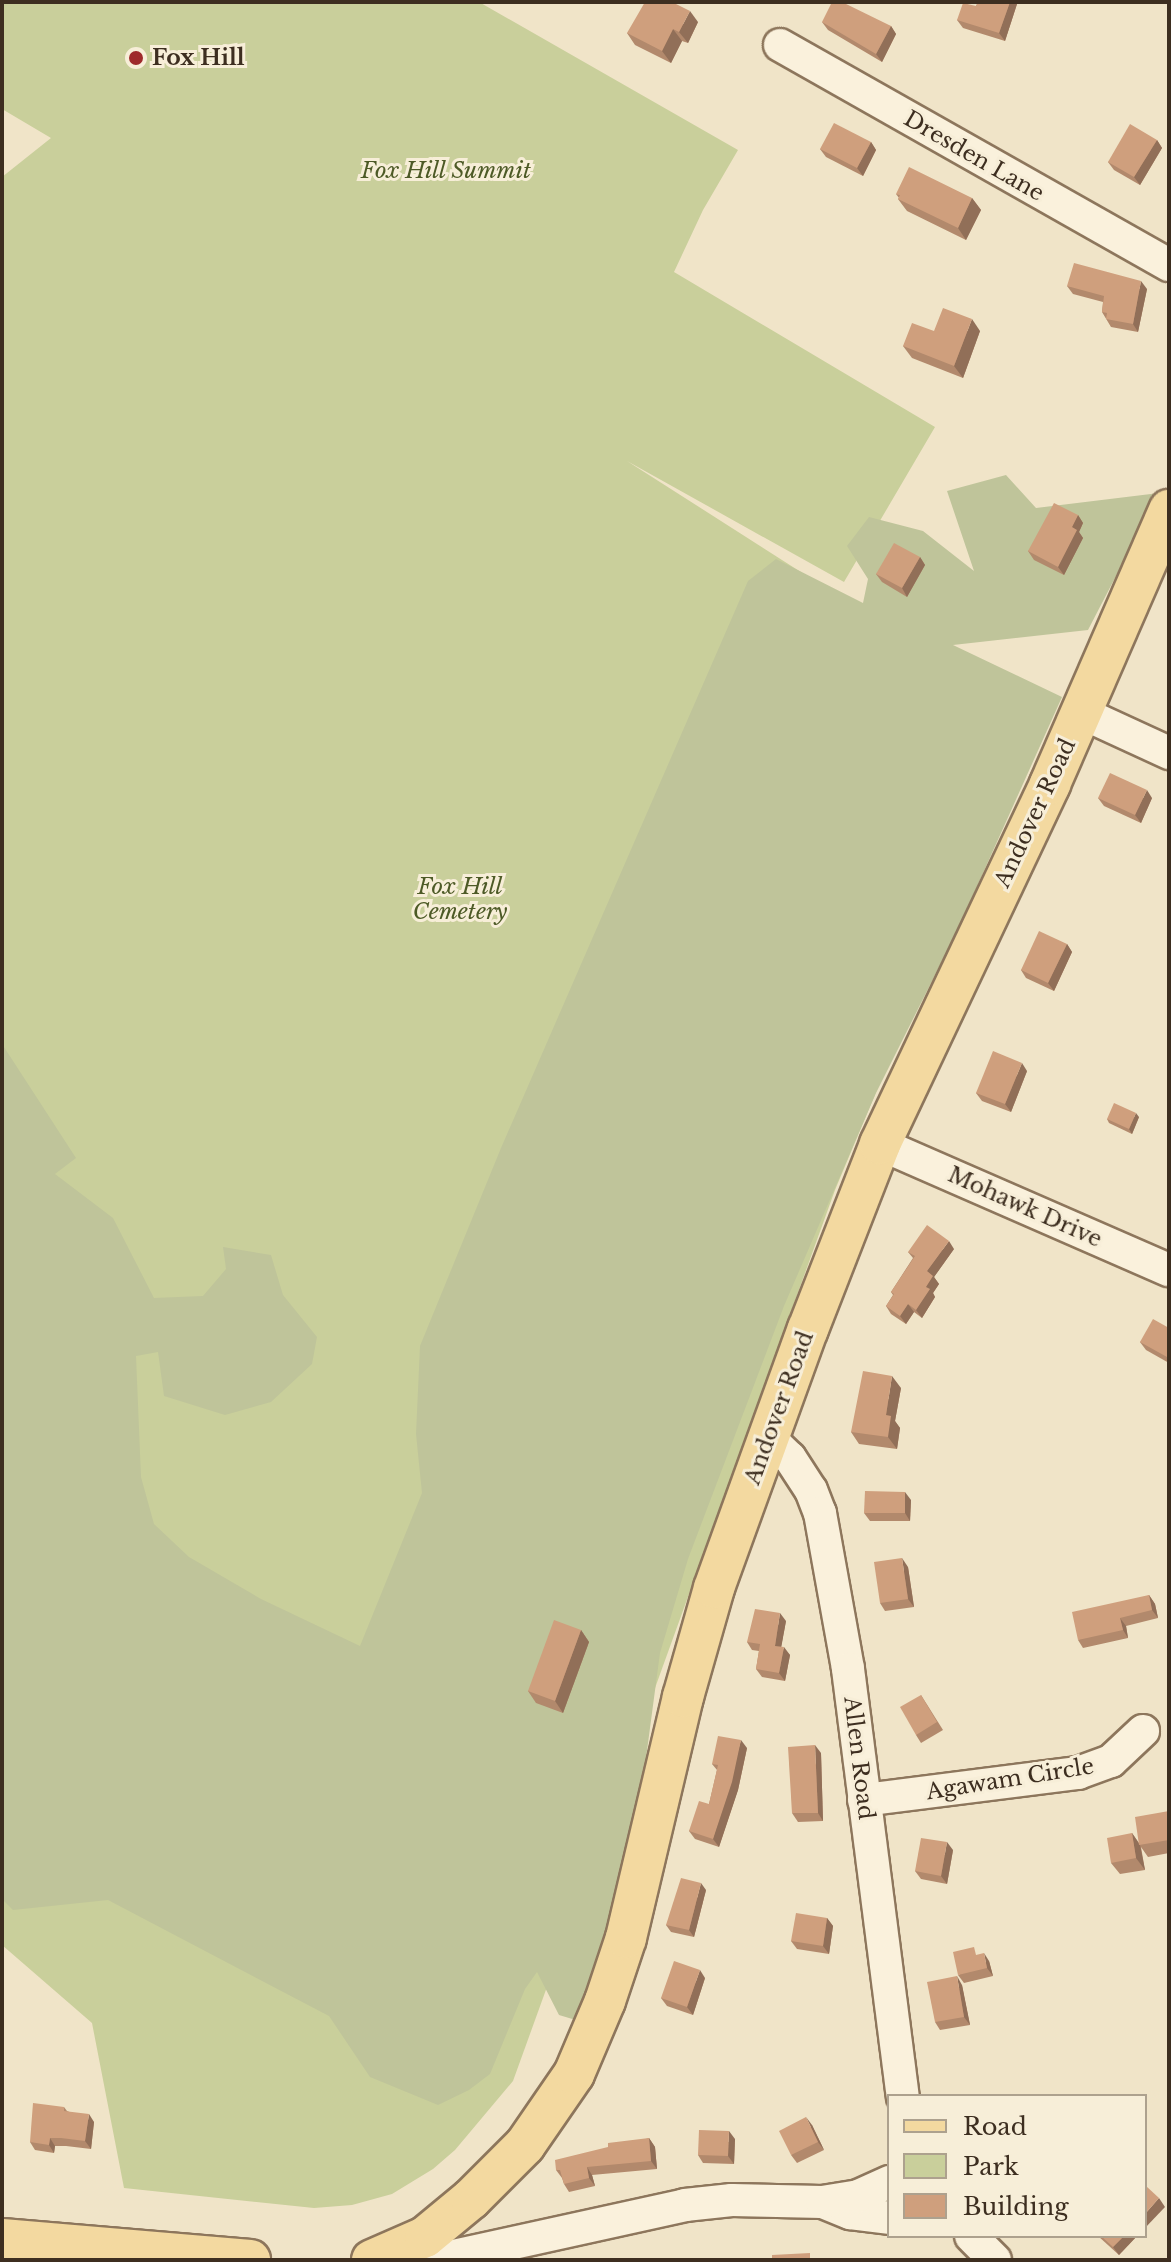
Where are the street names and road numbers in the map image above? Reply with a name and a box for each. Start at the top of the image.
street label: Dresden Lane [899,105,1049,207]
street label: Andover Road [989,734,1081,892]
street label: Mohawk Drive [944,1161,1106,1253]
street label: Andover Road [739,1327,819,1489]
street label: Allen Road [838,1695,880,1821]
street label: Agawam Circle [924,1753,1096,1805]

